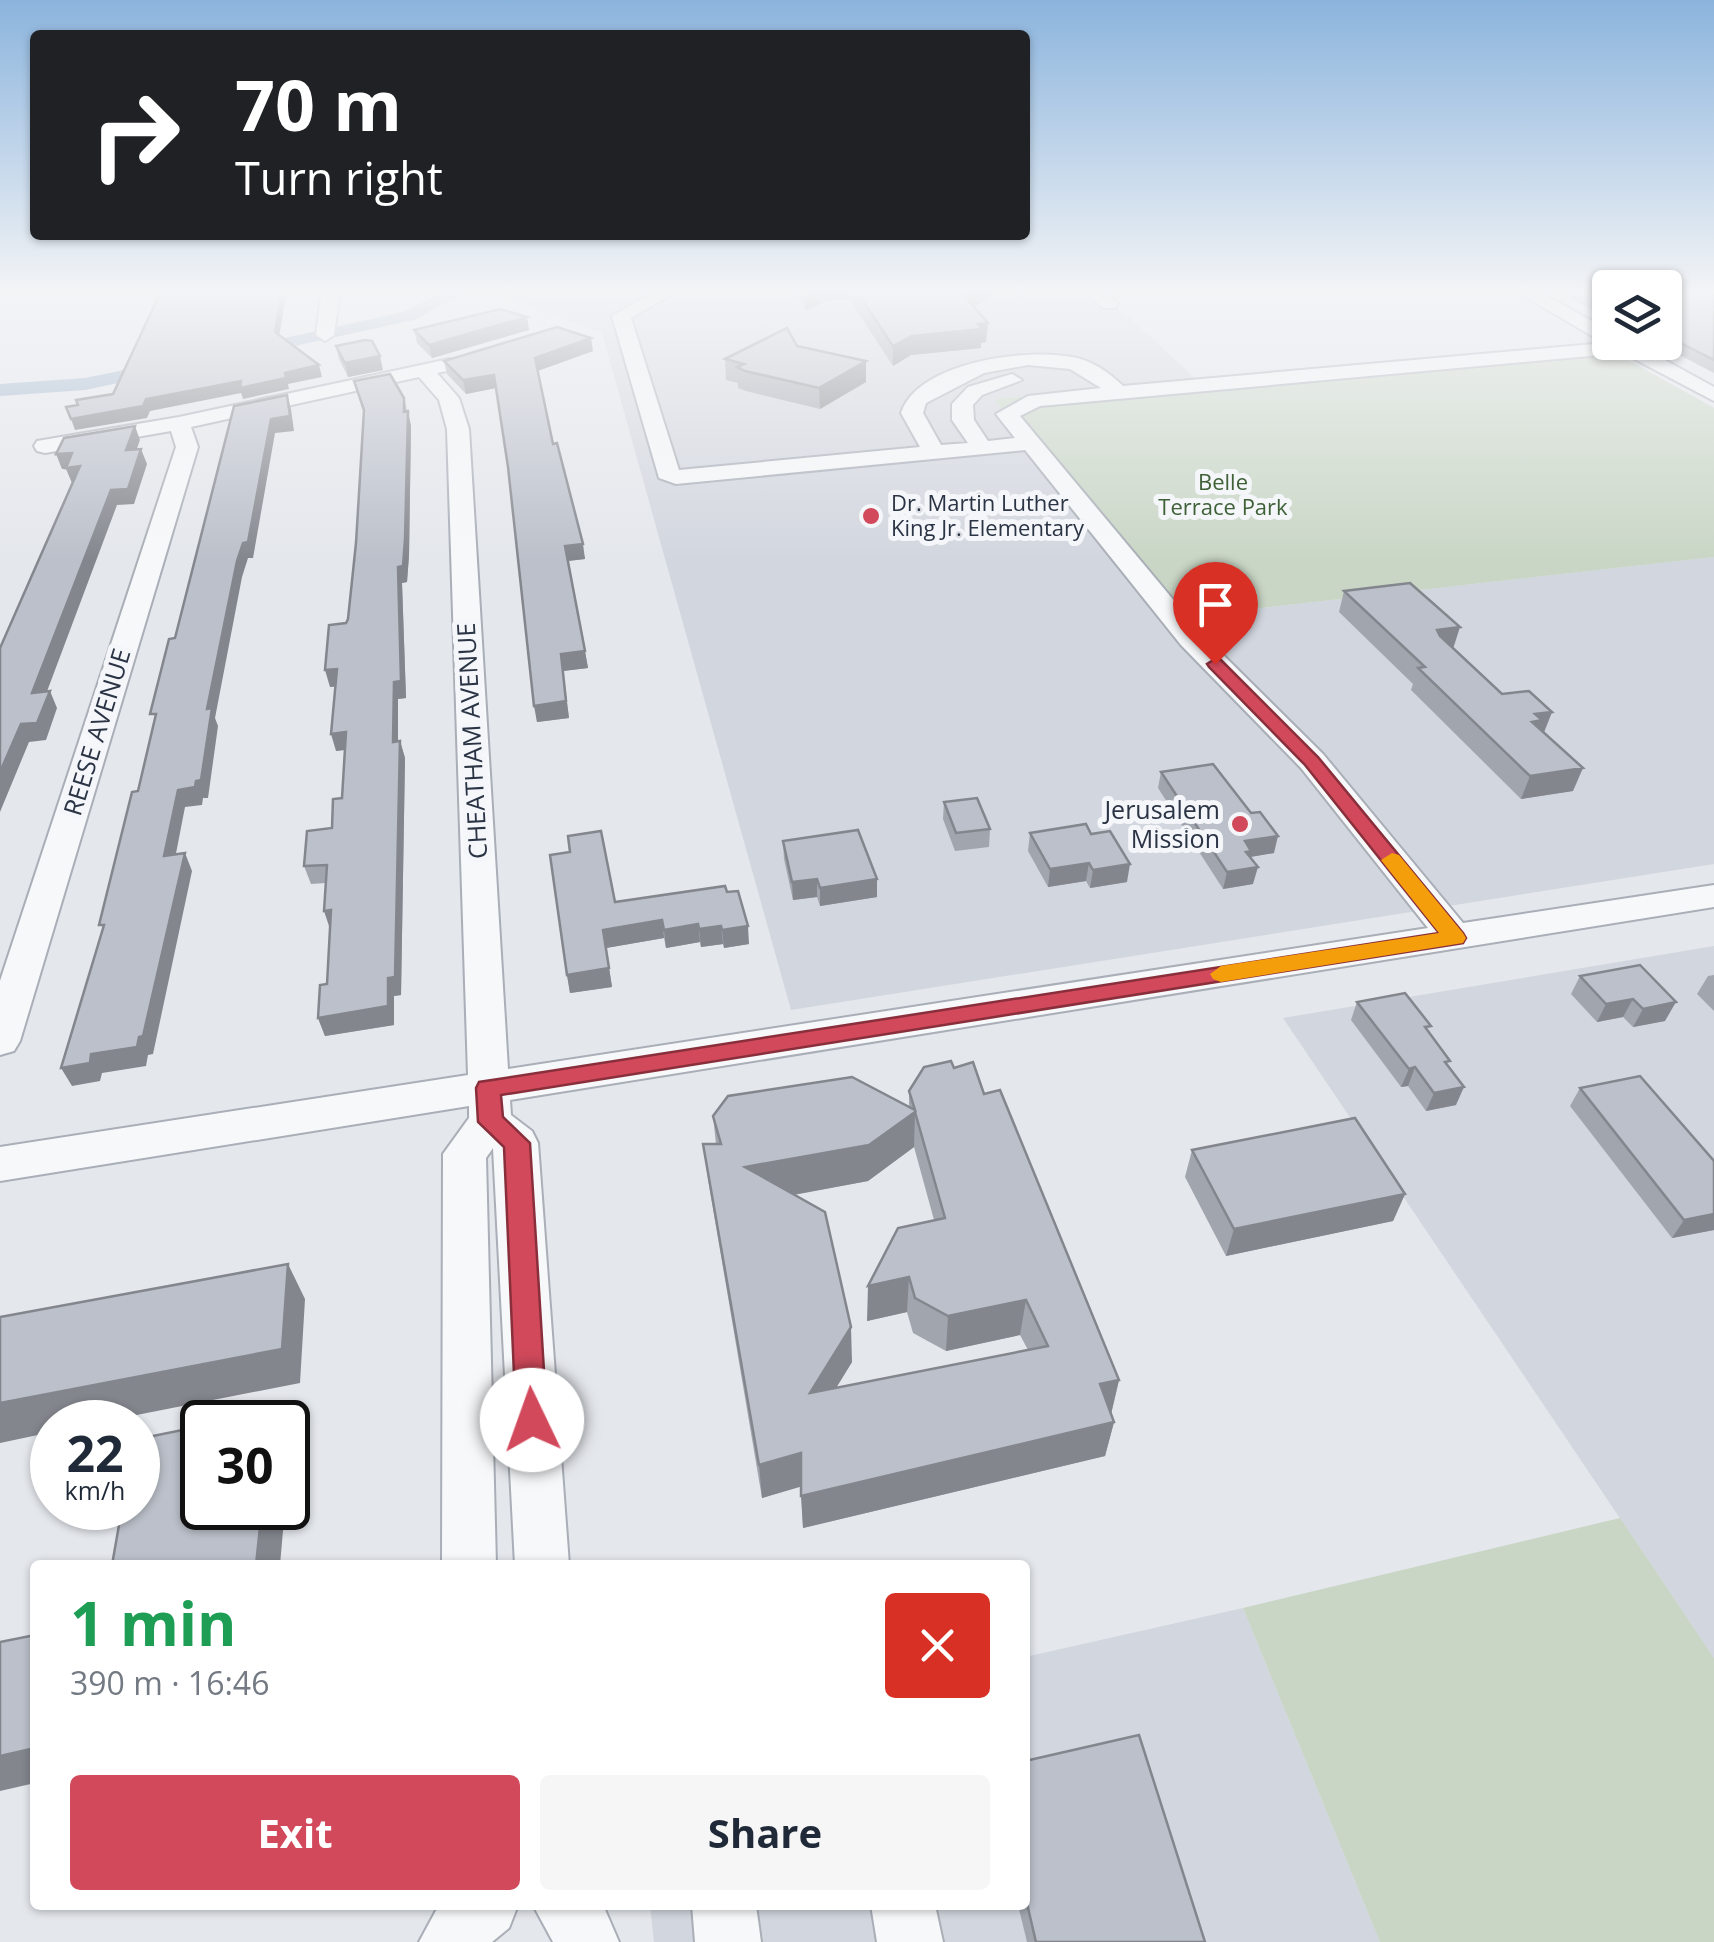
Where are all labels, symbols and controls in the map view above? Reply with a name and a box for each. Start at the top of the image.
text: 70 m [235,56,402,152]
icon: right [70,70,200,200]
text: Turn right [235,147,443,208]
map controls [1592,270,1682,360]
button: layers [1592,270,1682,360]
park label: Belle Terrace Park [1158,466,1288,521]
place label: Dr. Martin Luther King Jr. Elementary [891,487,1085,542]
marker: Dr. Martin Luther King Jr. Elementary [860,505,882,527]
pin [1173,562,1258,665]
icon: arrive [1188,577,1243,632]
street label: CHEATHAM AVENUE [448,622,494,860]
street label: REESE AVENUE [55,644,138,819]
place label: Jerusalem Mission [1102,792,1220,855]
marker: Jerusalem Mission [1229,813,1251,835]
position arrow [480,1368,584,1472]
speed limit sign: 30 [180,1400,310,1530]
text: 22 [66,1419,124,1487]
text: km/h [65,1473,125,1507]
text: 1 min [70,1582,237,1664]
button: close [885,1593,990,1698]
text: 390 m · 16:46 [70,1661,269,1704]
button: Exit [70,1775,520,1890]
button: Share [540,1775,990,1890]

